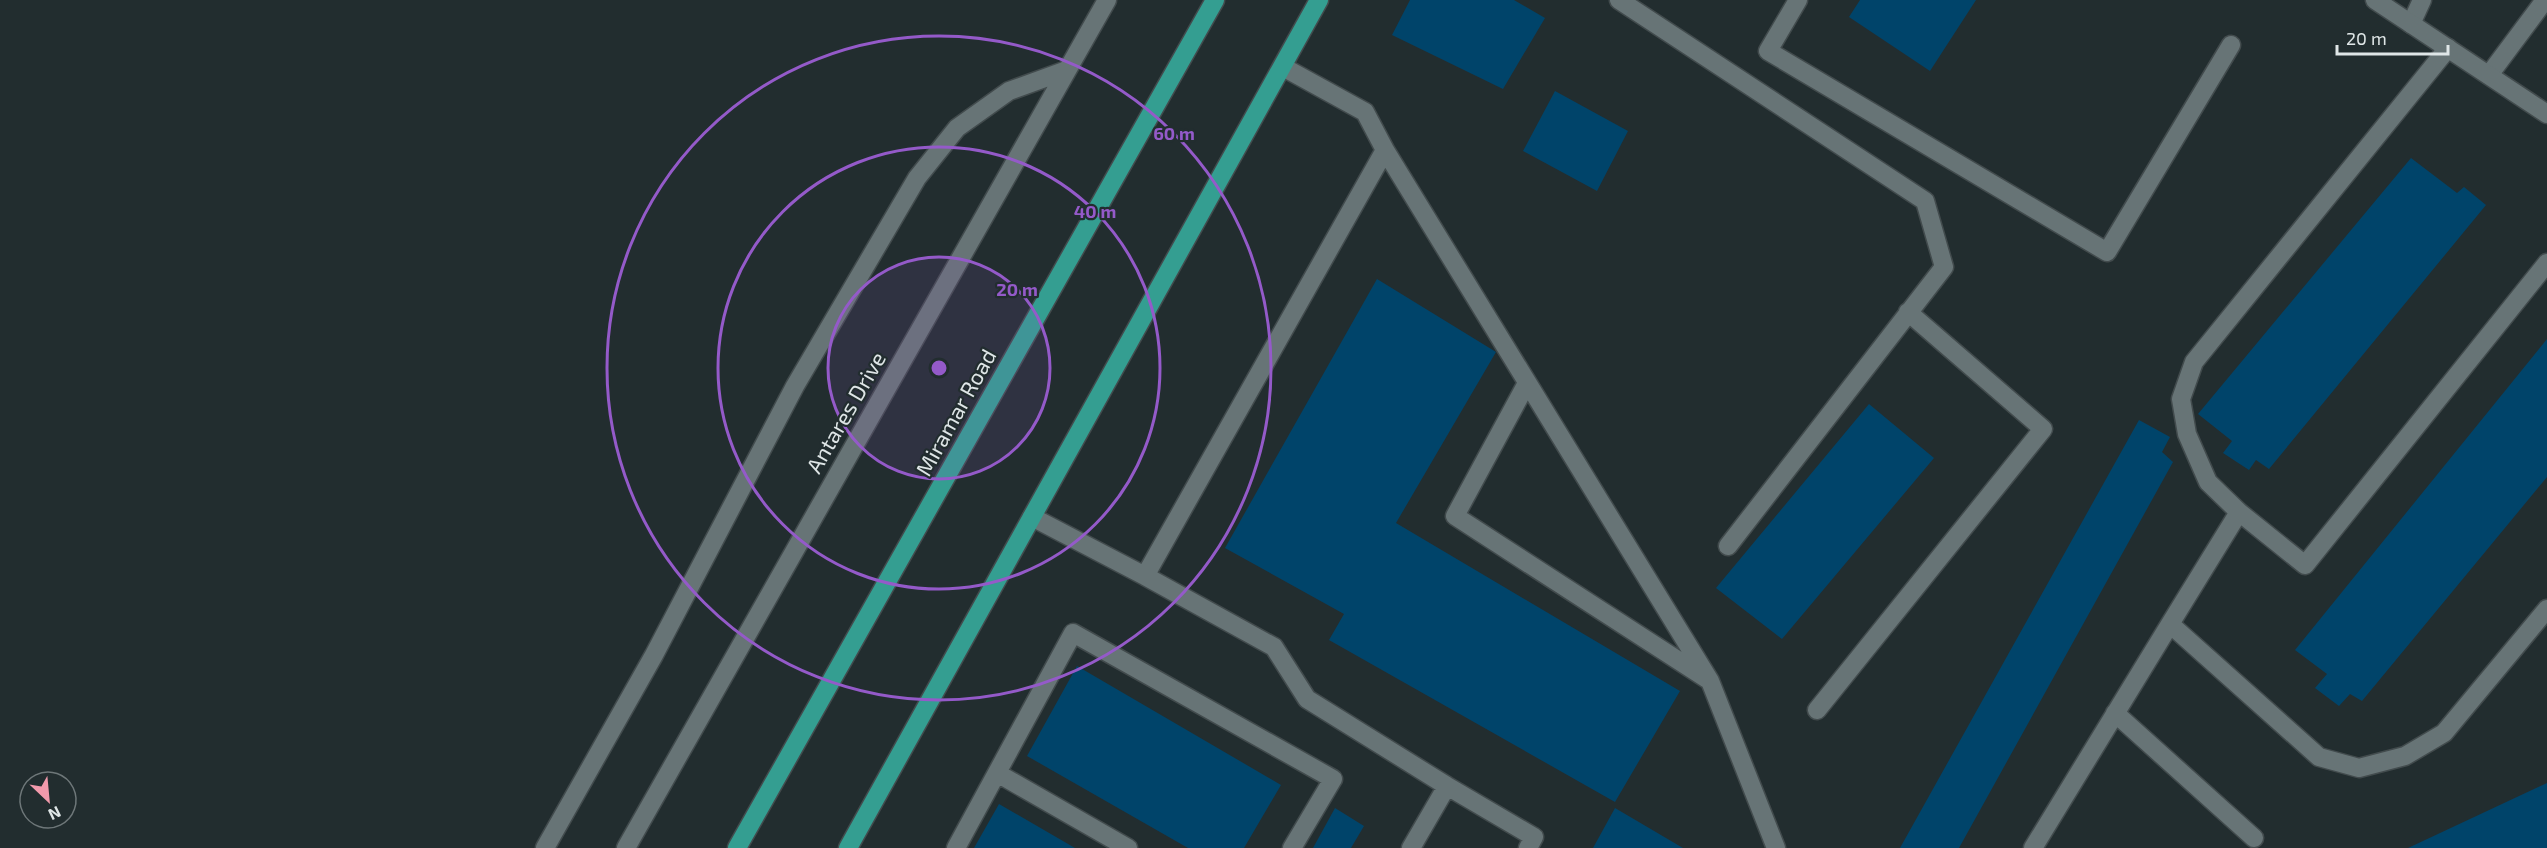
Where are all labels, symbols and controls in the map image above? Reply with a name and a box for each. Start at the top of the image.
scale bar [2337,18,2448,56]
text: 20 m [2346,27,2387,49]
text: 60 m [1153,122,1195,144]
text: 40 m [1074,200,1116,222]
text: 20 m [996,278,1038,300]
street label: Miramar Road [909,344,1001,480]
street label: Antares Drive [800,347,890,477]
centre of rings [929,358,949,378]
north arrow [18,770,78,830]
text: N [45,803,64,825]

